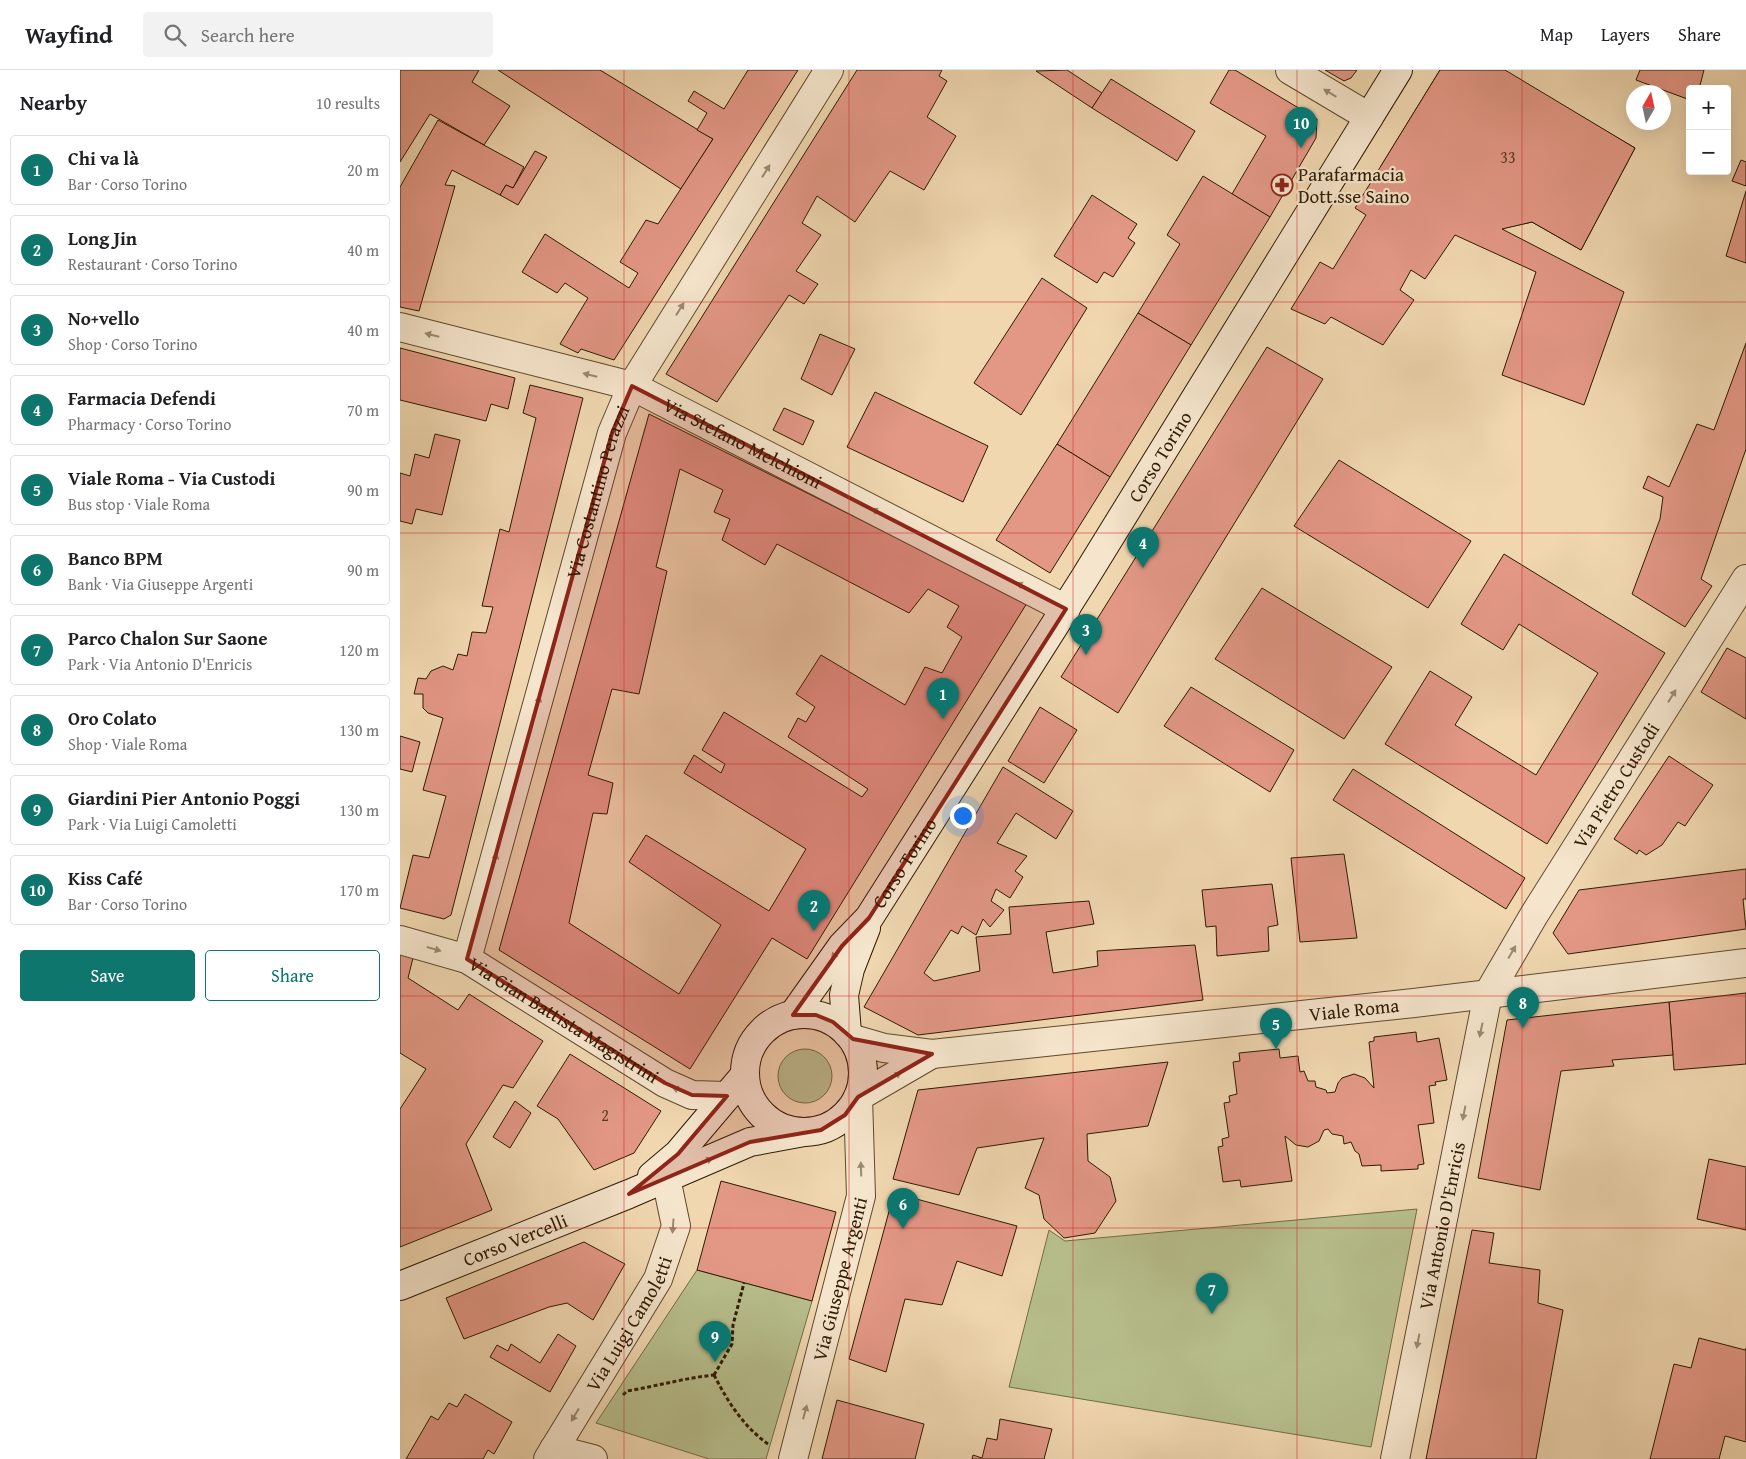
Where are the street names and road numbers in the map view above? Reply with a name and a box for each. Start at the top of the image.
street label: Via Stefano Melchioni [658,390,827,495]
street label: Via Costantino Perazzi [559,401,636,582]
street label: Corso Torino [1121,405,1198,507]
street label: Via Pietro Custodi [1566,717,1666,854]
street label: Corso Torino [865,812,943,913]
street label: Via Gian Battista Magistrini [463,949,665,1090]
street label: Viale Roma [1308,991,1400,1028]
street label: Via Antonio D'Enricis [1411,1139,1472,1312]
street label: Via Giuseppe Argenti [805,1194,874,1364]
street label: Corso Vercelli [459,1206,572,1273]
street label: Via Luigi Camoletti [579,1252,679,1397]

